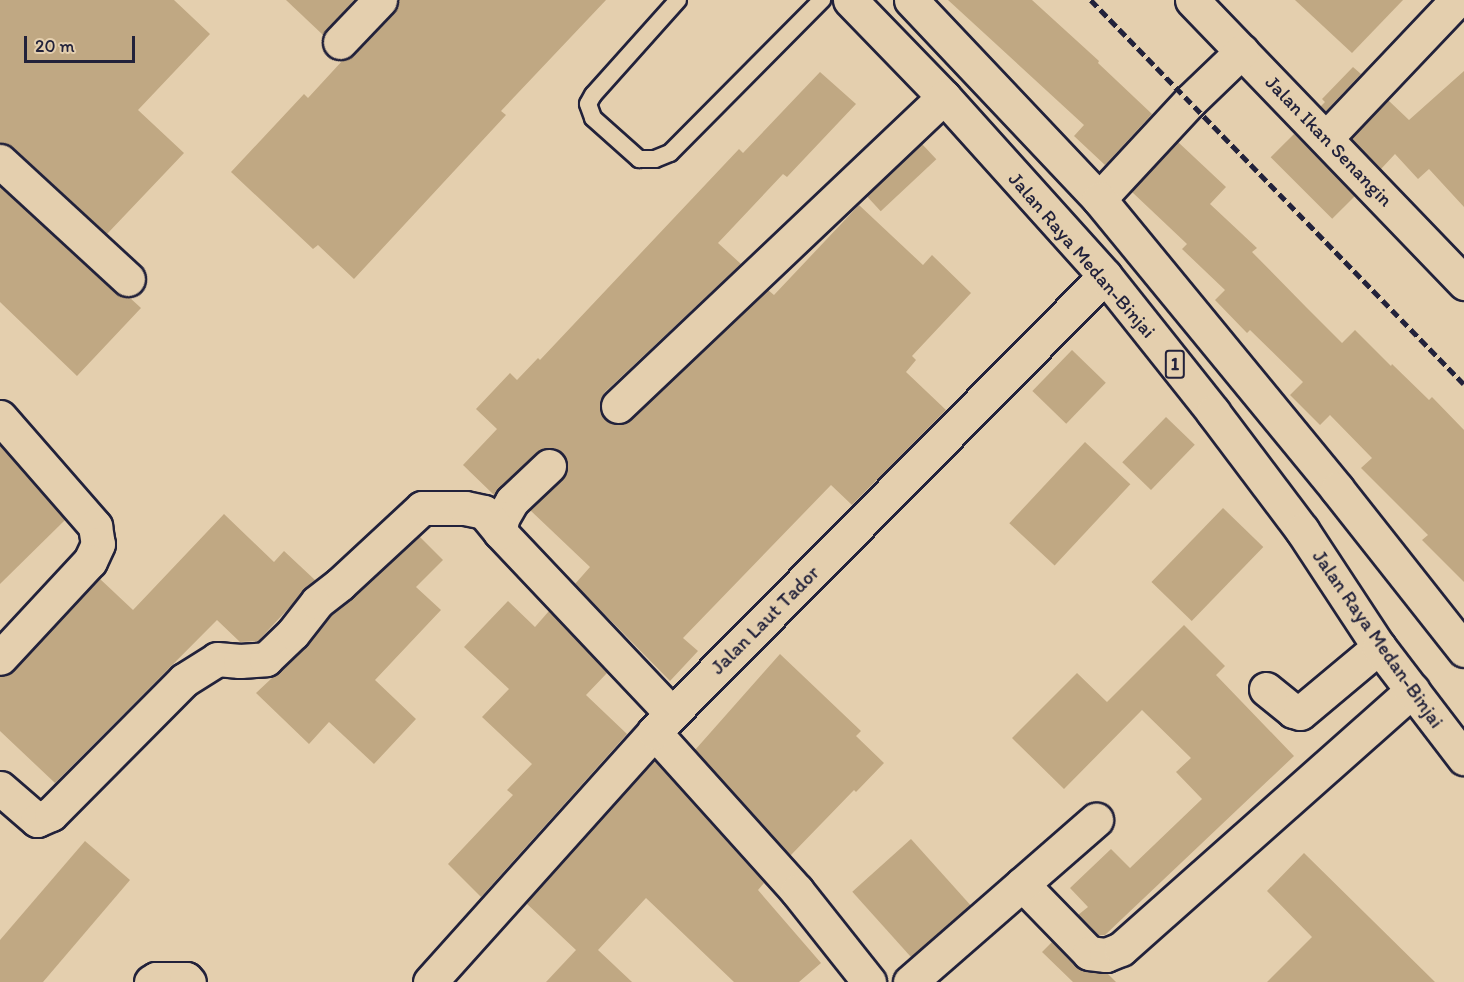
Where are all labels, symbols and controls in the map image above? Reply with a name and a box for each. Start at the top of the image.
scale bar [27,24,138,62]
text: 20 m [35,35,75,57]
street label: Jalan Ikan Senangin [1260,70,1398,212]
street label: Jalan Raya Medan-Binjai [1004,168,1160,342]
road number: 1 [1164,349,1186,379]
street label: Jalan Raya Medan-Binjai [1308,546,1448,732]
street label: Jalan Laut Tador [706,561,824,679]

